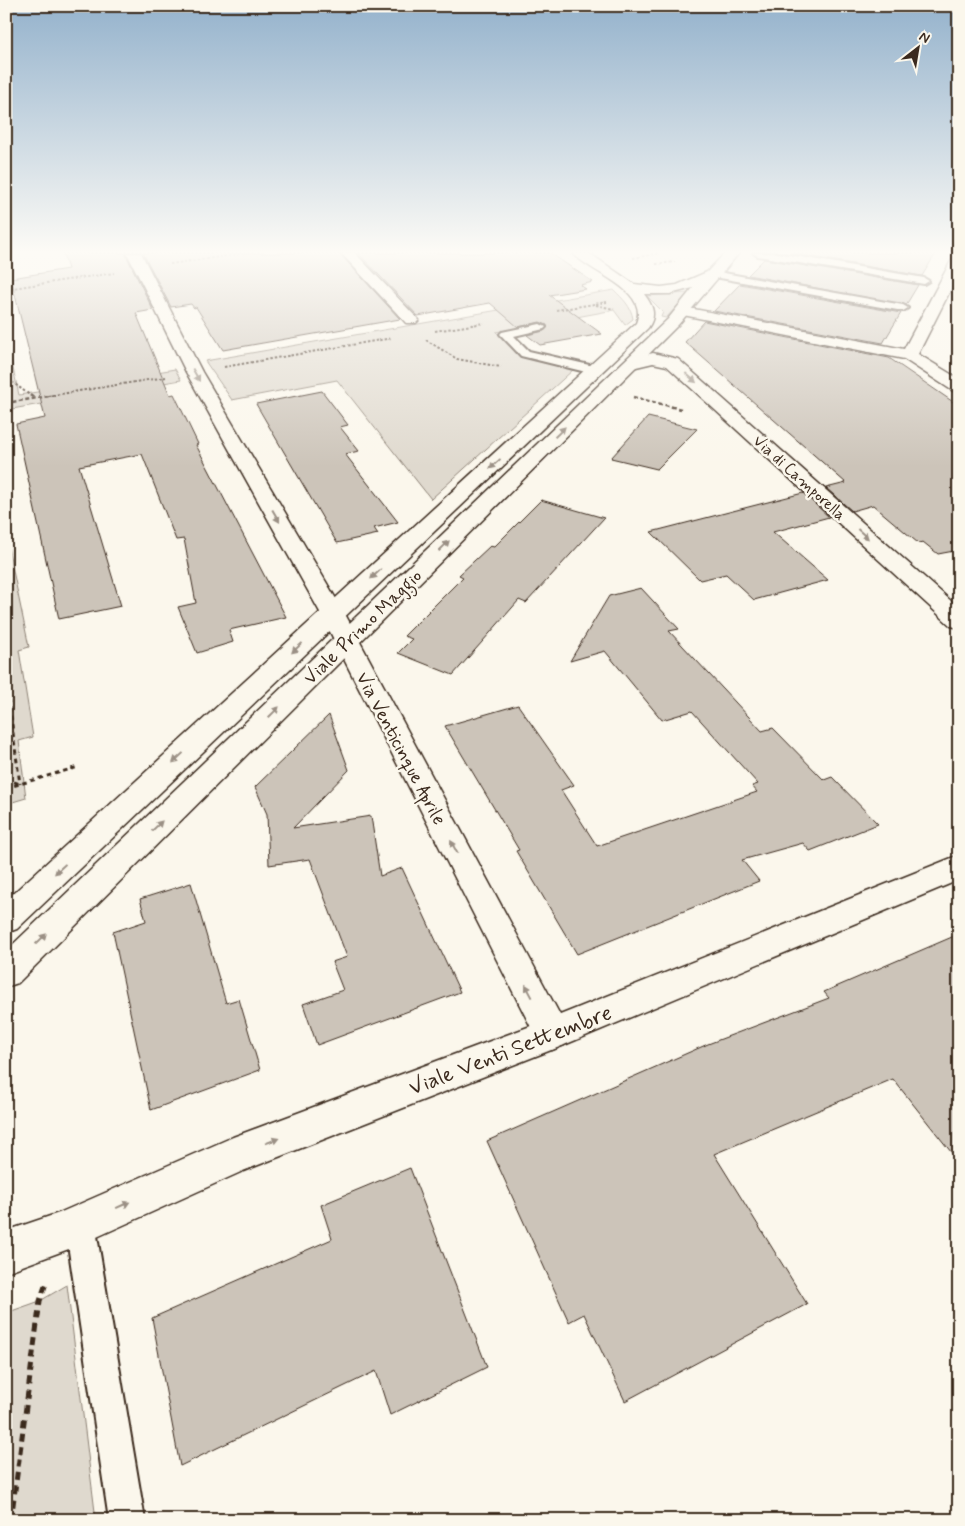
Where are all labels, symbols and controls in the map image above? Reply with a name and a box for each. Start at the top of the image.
north arrow [892,22,942,72]
text: N [916,28,933,48]
one-way arrow [191,368,200,381]
one-way arrow [684,372,696,384]
one-way arrow [554,427,566,439]
street label: Via di Camporella [748,431,850,525]
one-way arrow [490,458,502,470]
one-way arrow [272,509,281,522]
one-way arrow [857,528,869,540]
one-way arrow [437,540,449,552]
street label: Viale Primo Maggio [298,564,430,692]
one-way arrow [371,568,383,580]
one-way arrow [292,642,304,654]
street label: Via Venticinque Aprile [348,668,452,830]
one-way arrow [267,706,279,718]
one-way arrow [173,752,185,764]
one-way arrow [151,820,163,832]
one-way arrow [450,839,458,854]
one-way arrow [54,863,66,875]
one-way arrow [35,933,47,945]
one-way arrow [525,983,533,998]
street label: Viale Venti Settembre [405,999,616,1103]
one-way arrow [265,1136,279,1144]
one-way arrow [116,1200,130,1208]

